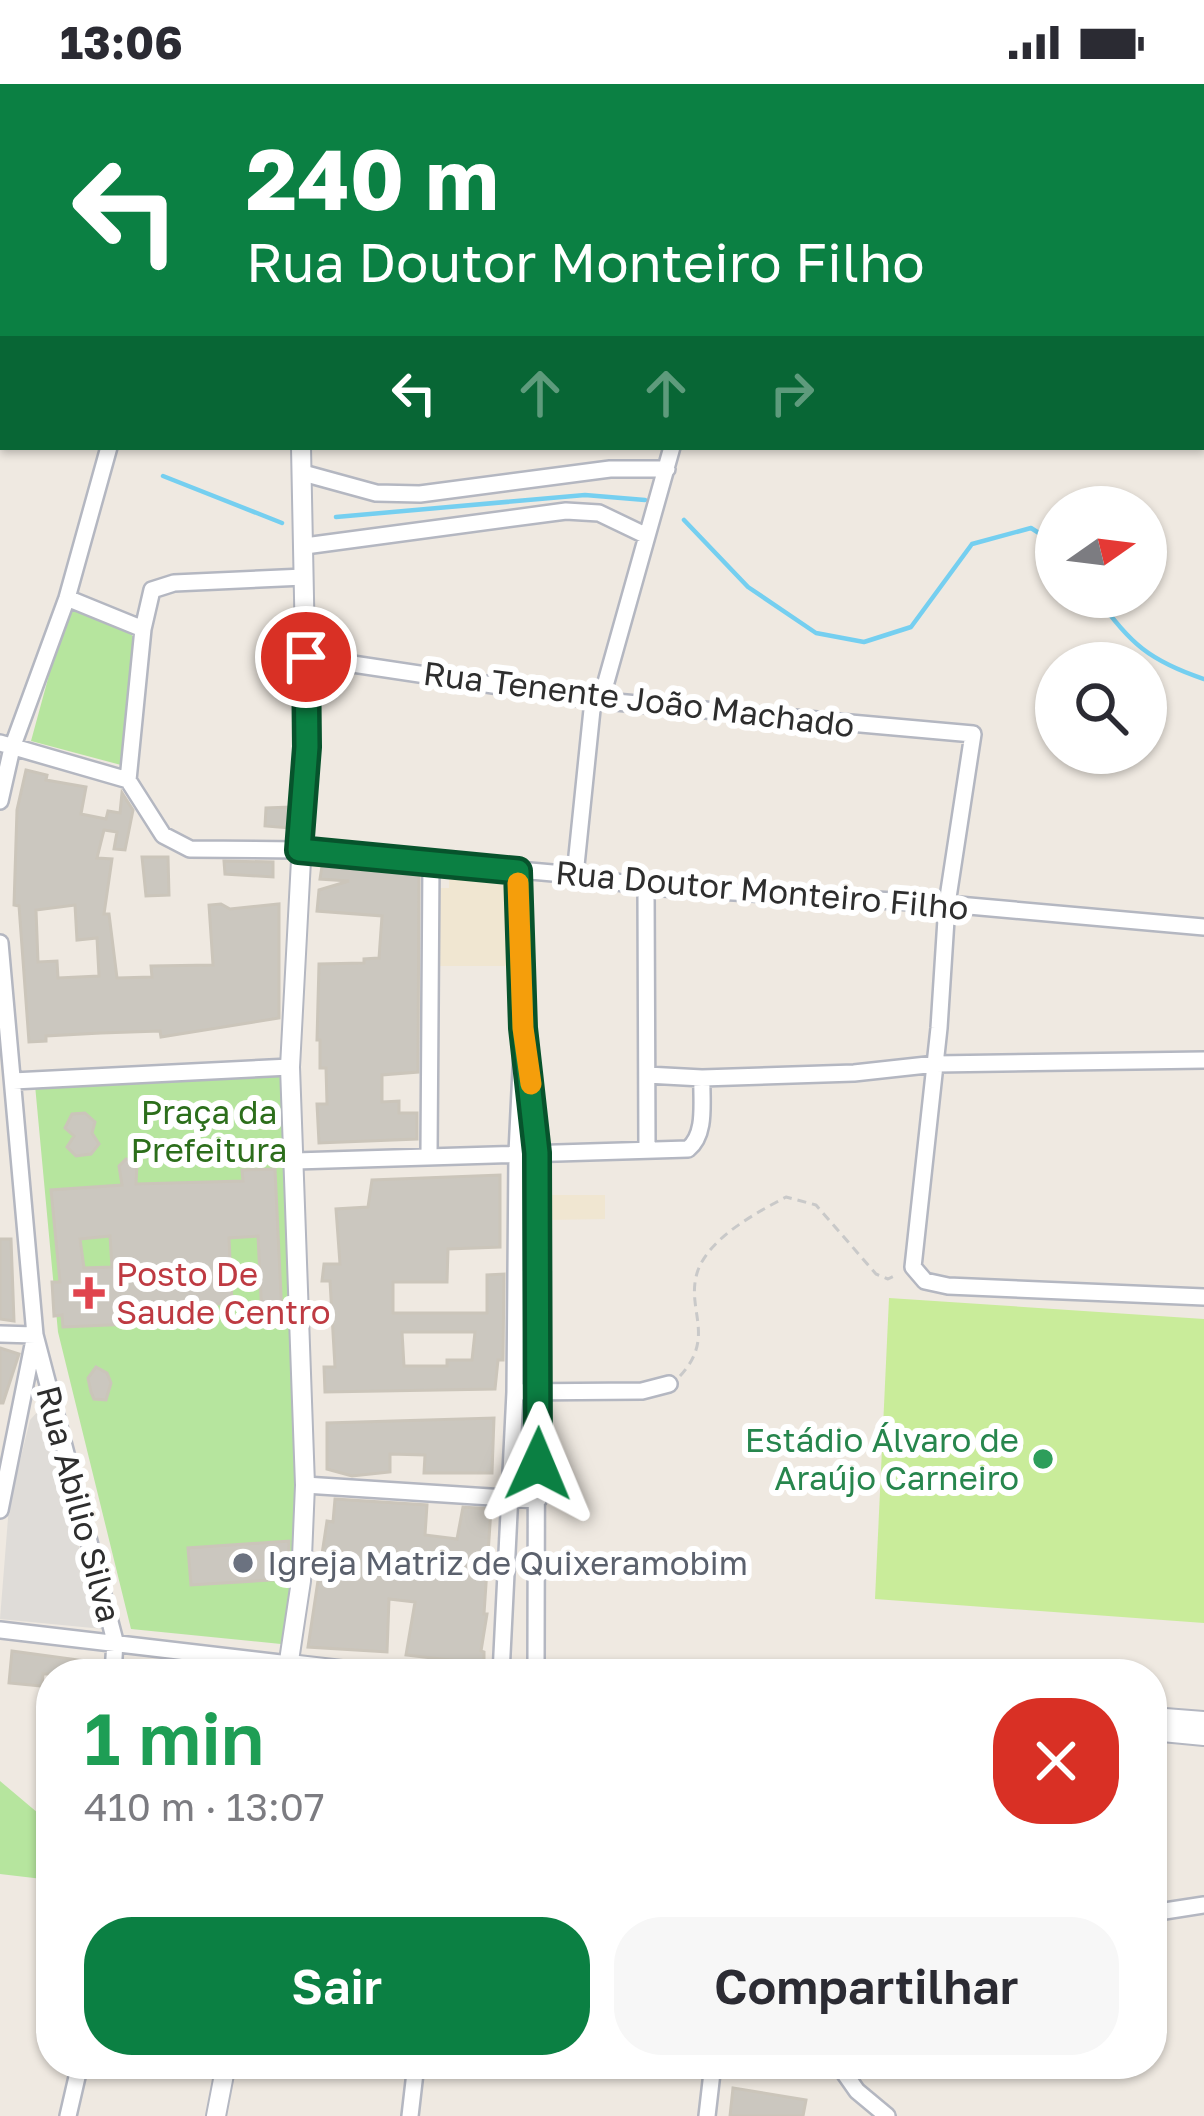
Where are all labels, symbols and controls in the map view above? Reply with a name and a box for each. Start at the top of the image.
text: 13:06 [60,15,183,69]
text: 240 m [246,128,499,228]
icon: left [48,132,204,288]
text: Rua Doutor Monteiro Filho [246,229,925,294]
icon: left [381,360,447,426]
icon: ahead [507,360,573,426]
icon: ahead [633,360,699,426]
icon: right [759,360,825,426]
north arrow [1035,486,1167,618]
map controls [1035,486,1167,774]
pin [255,606,357,708]
icon: arrive [273,624,339,690]
button: search [1035,642,1167,774]
street label: Rua Tenente João Machado [421,653,857,744]
street label: Rua Doutor Monteiro Filho [554,852,970,927]
park label: Praça da Prefeitura [130,1092,288,1169]
place label: Posto De Saude Centro [116,1254,331,1331]
marker: Posto De Saude Centro [73,1277,105,1309]
street label: Rua Abilio Silva [29,1381,130,1626]
position arrow [475,1401,601,1527]
place label: Estádio Álvaro de Araújo Carneiro [745,1420,1019,1497]
marker: Estádio Álvaro de Araújo Carneiro [1030,1446,1056,1472]
place label: Igreja Matriz de Quixeramobim [267,1543,748,1582]
marker: Igreja Matriz de Quixeramobim [230,1550,256,1576]
text: 1 min [84,1694,264,1781]
button: close [993,1698,1119,1824]
text: 410 m · 13:07 [84,1783,325,1830]
button: Sair [84,1917,590,2055]
button: Compartilhar [614,1917,1119,2055]

